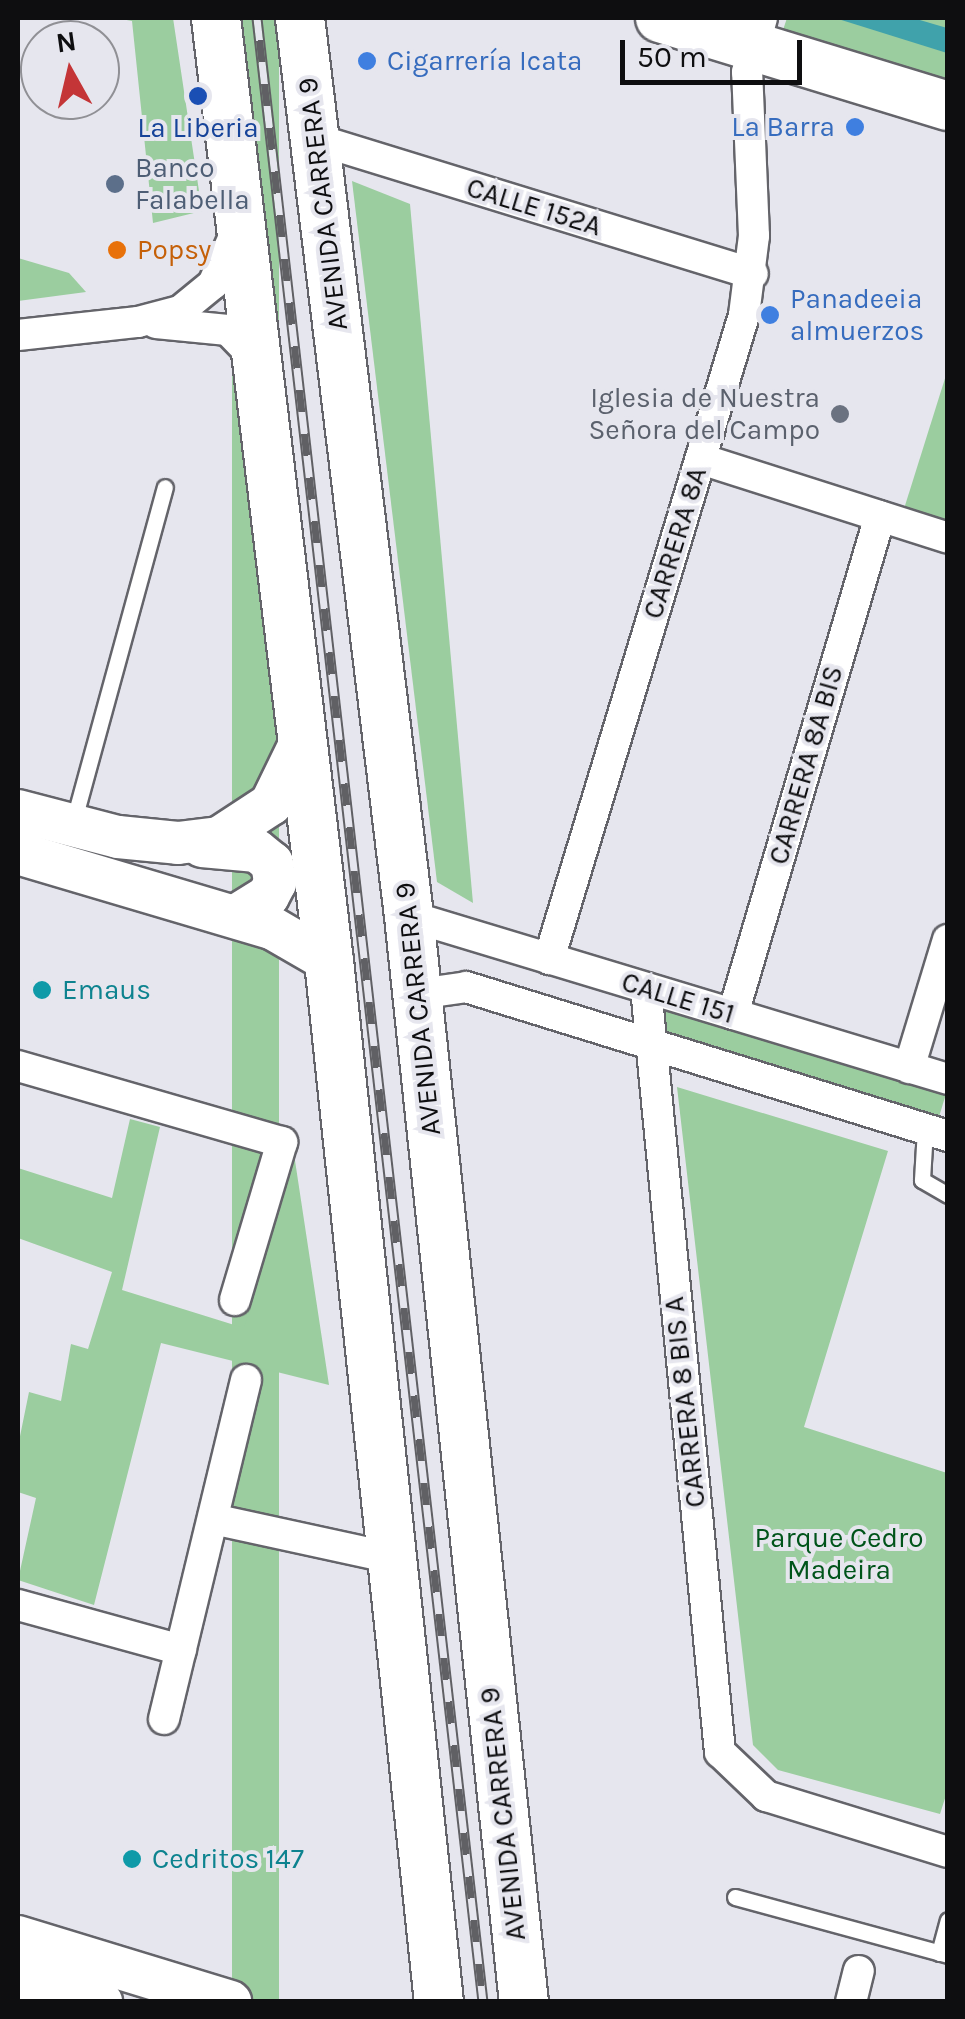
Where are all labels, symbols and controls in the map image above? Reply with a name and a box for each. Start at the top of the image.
north arrow [20,20,120,120]
scale bar [625,20,808,82]
text: N [54,24,78,60]
text: 50 m [637,39,707,75]
place label: Cigarrería Icata [387,44,583,78]
marker: Cigarrería Icata [356,50,378,72]
street label: AVENIDA CARRERA 9 [291,76,355,332]
marker: La Liberia [187,85,209,107]
place label: La Barra [731,110,835,144]
place label: La Liberia [137,111,259,145]
marker: La Barra [844,116,866,138]
place label: Banco Falabella [135,151,250,217]
street label: CALLE 152A [463,171,605,243]
marker: Banco Falabella [104,173,126,195]
place label: Popsy [137,233,211,267]
marker: Popsy [106,239,128,261]
place label: Panadeeia almuerzos [790,282,924,348]
marker: Panadeeia almuerzos [759,304,781,326]
place label: Iglesia de Nuestra Señora del Campo [588,381,820,447]
marker: Iglesia de Nuestra Señora del Campo [829,403,851,425]
street label: CARRERA 8A [636,463,714,623]
street label: CARRERA 8A BIS [762,662,850,868]
street label: AVENIDA CARRERA 9 [388,881,448,1137]
street label: CALLE 151 [618,965,738,1031]
place label: Emaus [62,973,151,1007]
marker: Emaus [31,979,53,1001]
street label: CARRERA 8 BIS A [657,1295,713,1509]
park label: Parque Cedro Madeira [755,1521,923,1587]
street label: AVENIDA CARRERA 9 [473,1686,533,1942]
place label: Cedritos 147 [152,1842,304,1876]
marker: Cedritos 147 [121,1848,143,1870]

